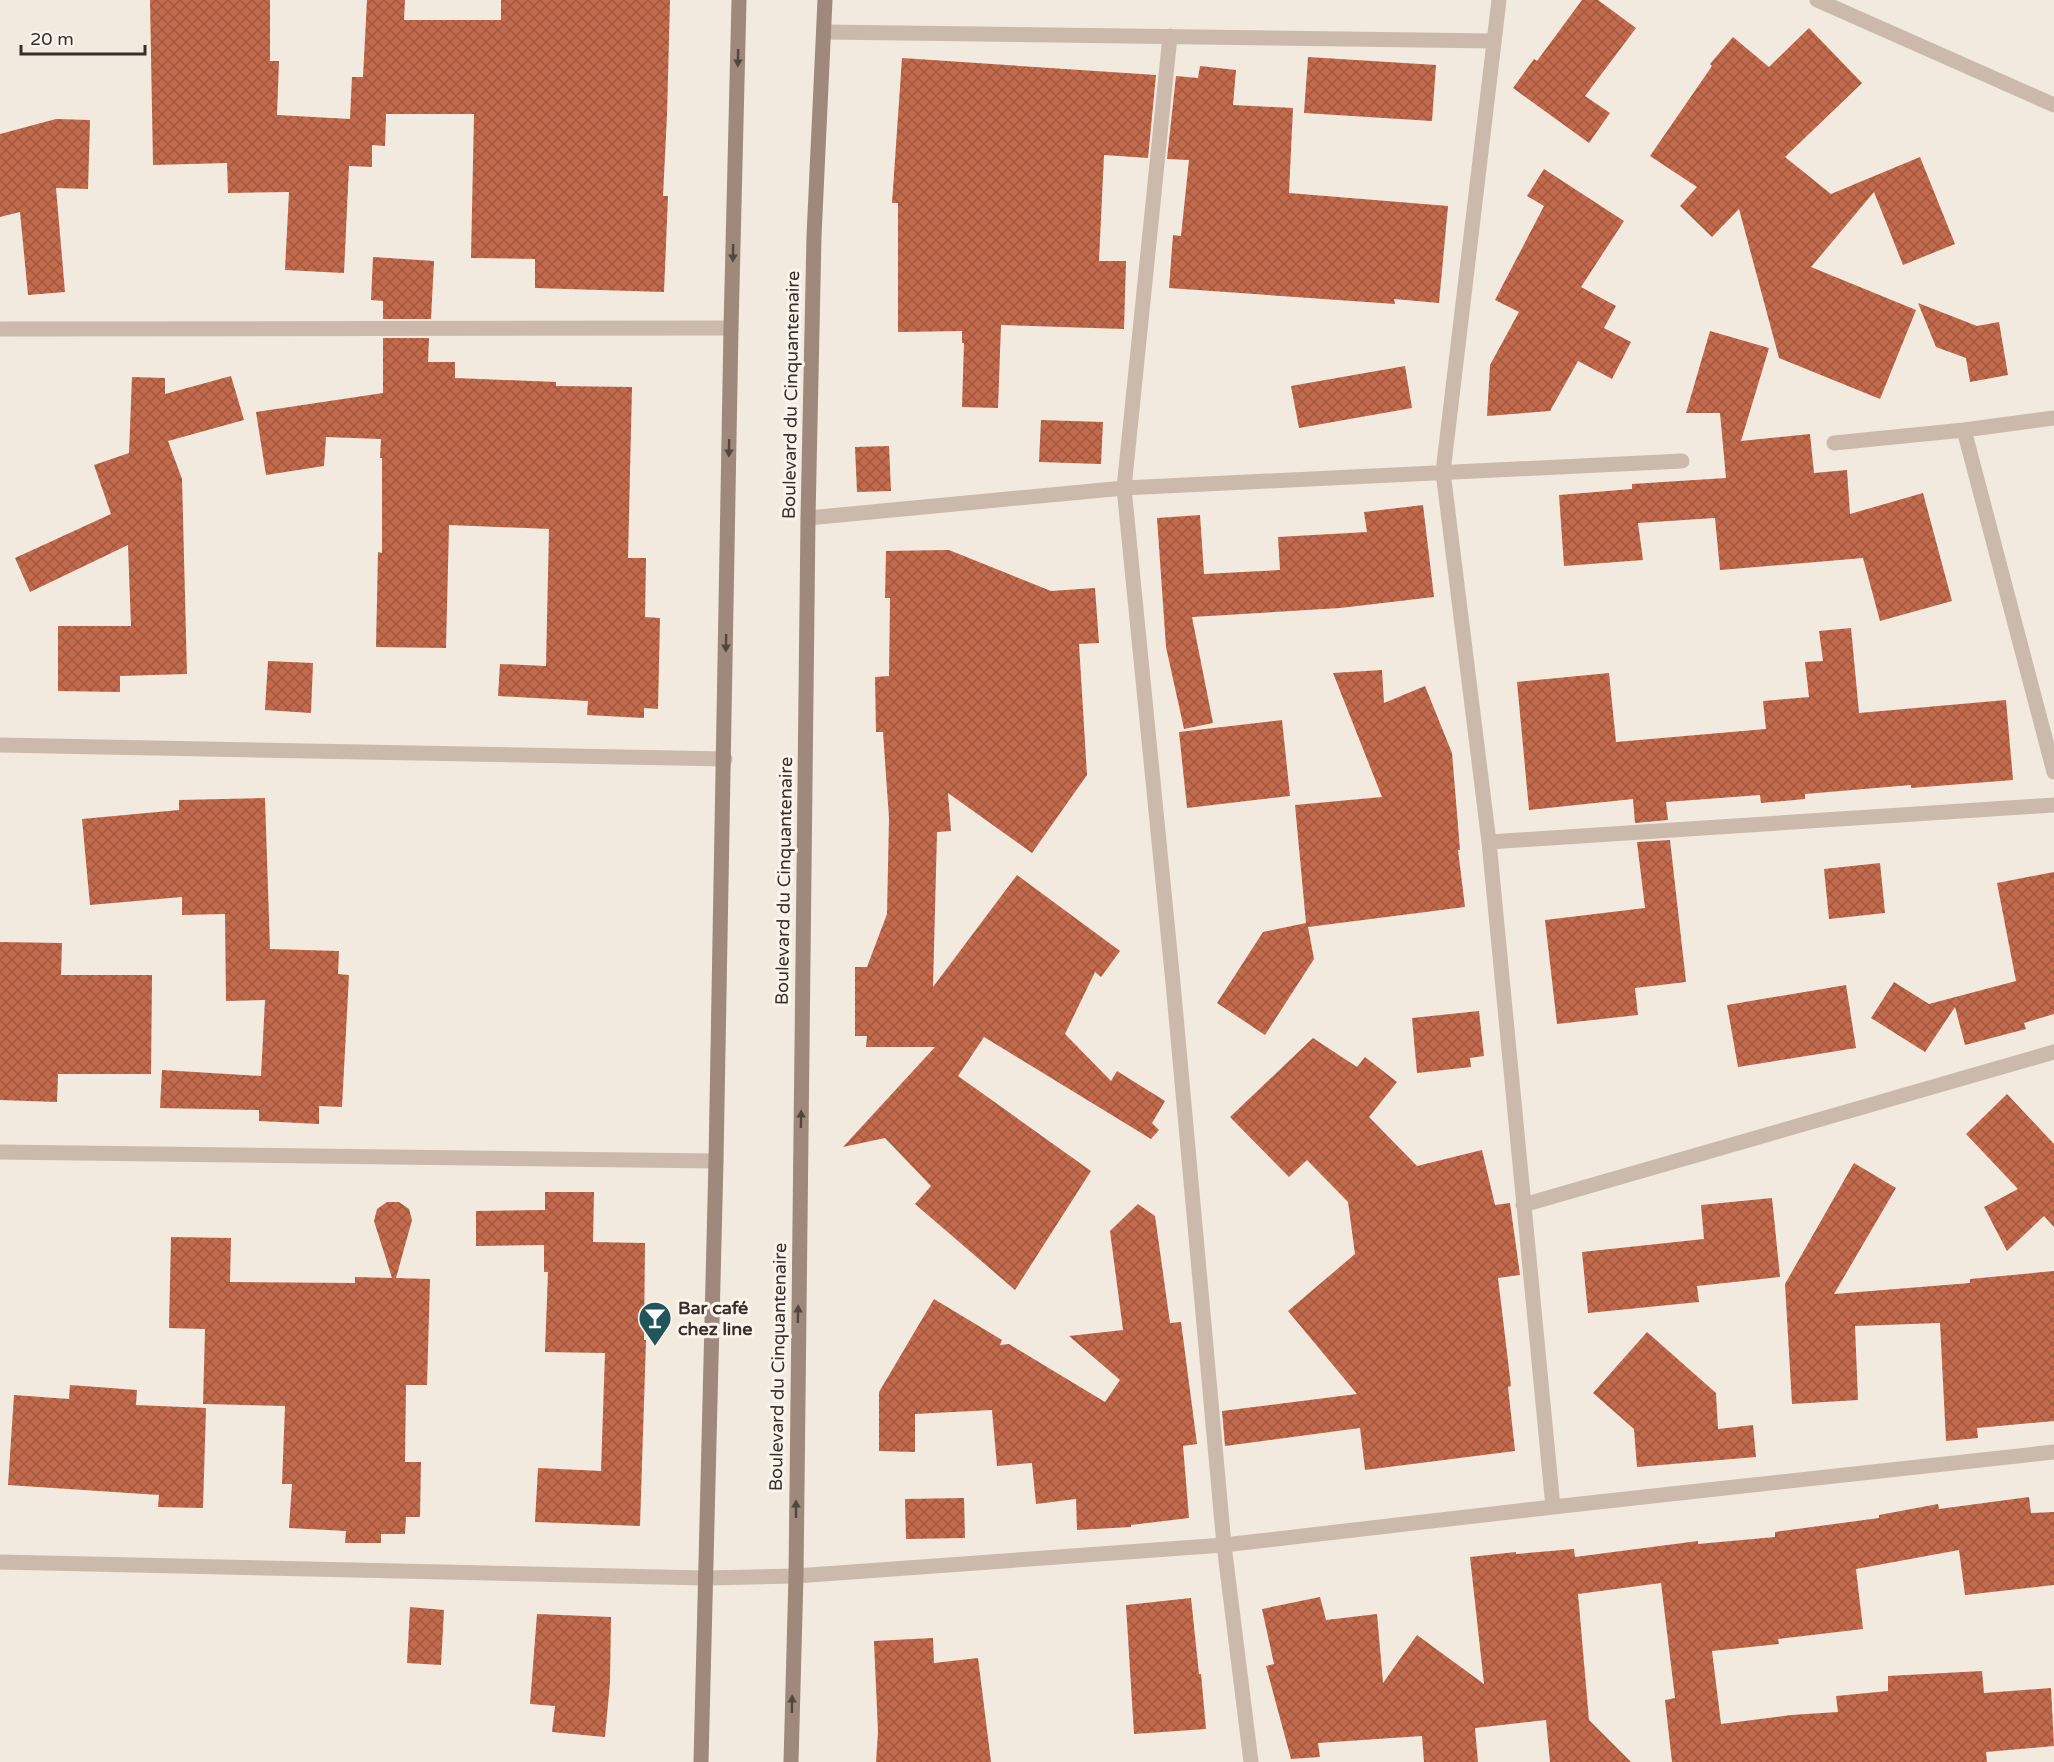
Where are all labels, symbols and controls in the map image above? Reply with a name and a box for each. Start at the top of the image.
scale bar [21,18,146,56]
text: 20 m [30,28,74,50]
one-way arrow [733,49,743,68]
one-way arrow [728,244,738,263]
street label: Boulevard du Cinquantenaire [778,271,804,519]
one-way arrow [724,439,734,458]
one-way arrow [721,634,731,653]
street label: Boulevard du Cinquantenaire [771,757,797,1005]
one-way arrow [796,1109,805,1128]
street label: Boulevard du Cinquantenaire [765,1243,791,1491]
place label: Bar café chez line [678,1297,753,1340]
bar icon: Bar café chez line [637,1300,673,1347]
one-way arrow [793,1304,803,1323]
one-way arrow [791,1499,801,1518]
one-way arrow [788,1694,797,1713]

